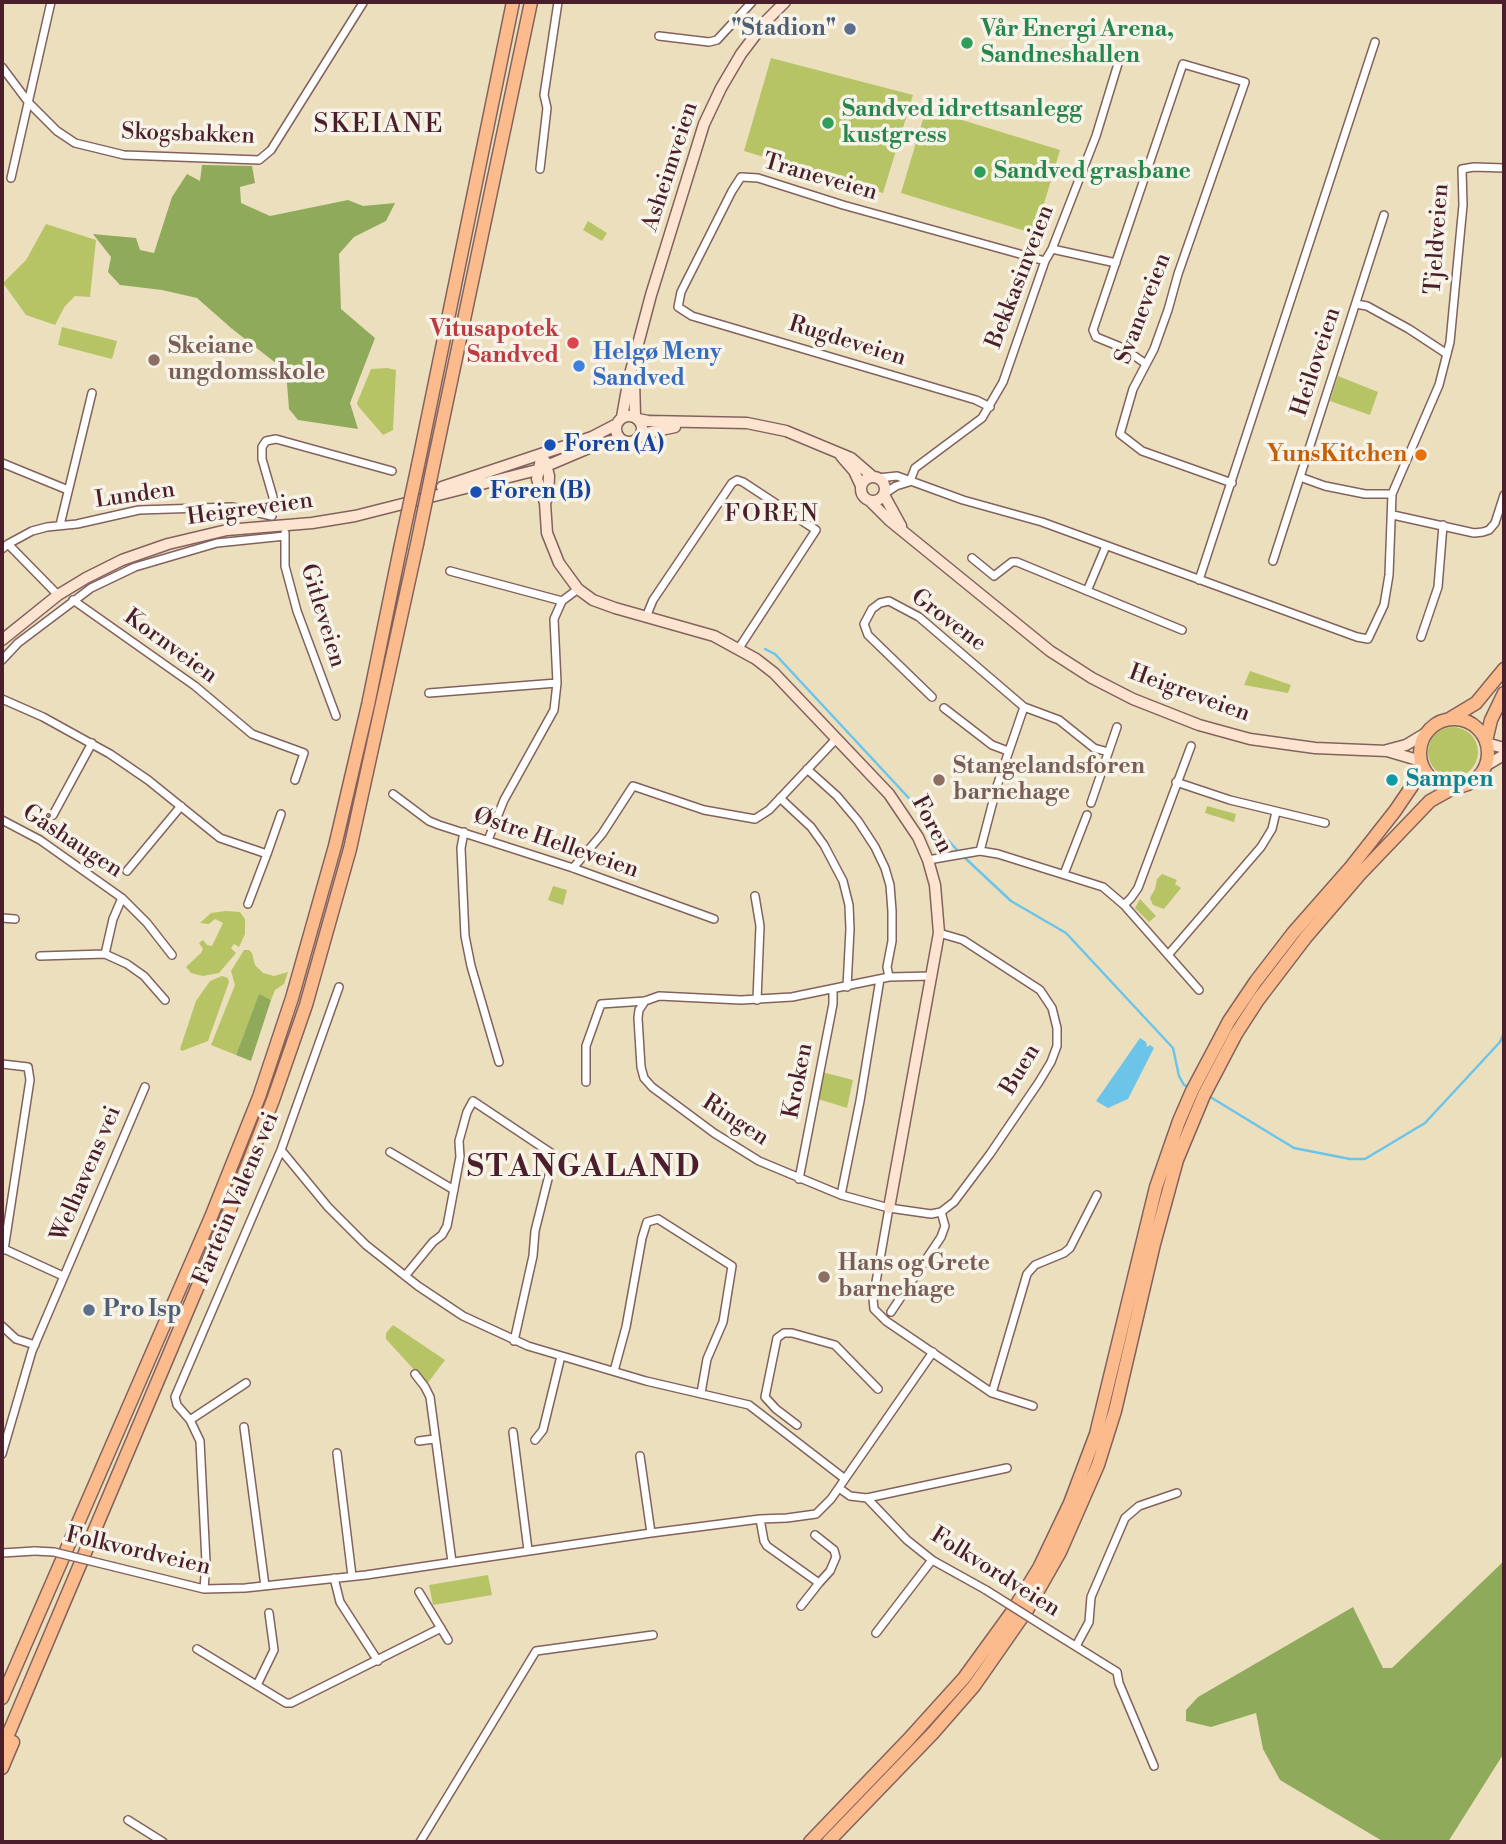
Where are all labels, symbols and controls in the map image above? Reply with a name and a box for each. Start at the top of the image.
place label: "Stadion" [731,15,836,43]
place label: Vår Energi Arena, Sandneshallen [981,16,1174,70]
marker: "Stadion" [842,21,858,37]
marker: Vår Energi Arena, Sandneshallen [959,35,975,51]
place label: Sandved idrettsanlegg kustgress [842,96,1082,150]
street label: Asheimveien [637,99,705,235]
district label: SKEIANE [314,110,444,142]
marker: Sandved idrettsanlegg kustgress [820,115,836,131]
street label: Skogsbakken [121,119,255,151]
street label: Traneveien [760,149,880,207]
place label: Sandved grasbane [994,158,1191,186]
marker: Sandved grasbane [972,164,988,180]
street label: Tjeldveien [1420,183,1456,295]
street label: Bekkasinveien [981,202,1061,352]
street label: Svaneveien [1110,250,1178,368]
street label: Heiloveien [1286,304,1348,420]
street label: Rugdeveien [785,311,909,373]
place label: Vitusapotek Sandved [430,316,559,370]
place label: Skeiane ungdomsskole [168,333,325,387]
marker: Vitusapotek Sandved [565,335,581,351]
place label: Helgø Meny Sandved [593,339,722,393]
marker: Skeiane ungdomsskole [146,352,162,368]
marker: Helgø Meny Sandved [571,358,587,374]
place label: Foren (A) [564,431,664,459]
marker: Foren (A) [542,437,558,453]
place label: YunsKitchen [1267,441,1407,469]
marker: YunsKitchen [1413,447,1429,463]
street label: Lunden [93,477,177,515]
place label: Foren (B) [490,478,591,506]
marker: Foren (B) [468,484,484,500]
street label: Heigreveien [185,487,315,533]
district label: FOREN [725,501,819,529]
street label: Gitleveien [293,561,351,671]
street label: Grovene [905,584,991,658]
street label: Kornveien [118,604,222,690]
street label: Heigreveien [1125,659,1253,729]
place label: Stangelandsforen barnehage [953,753,1145,807]
place label: Sampen [1406,766,1493,794]
marker: Stangelandsforen barnehage [931,772,947,788]
marker: Sampen [1384,772,1400,788]
street label: Foren [904,791,958,859]
street label: Gåshaugen [17,799,127,885]
street label: Østre Helleveien [470,803,642,885]
street label: Buen [995,1039,1047,1101]
street label: Kroken [778,1041,820,1121]
street label: Ringen [696,1089,774,1153]
street label: Welhavens vei [46,1102,128,1246]
street label: Fartein Valens vei [188,1109,286,1289]
district label: STANGALAND [468,1151,700,1187]
place label: Hans og Grete barnehage [838,1250,990,1304]
marker: Hans og Grete barnehage [816,1269,832,1285]
place label: Pro Isp [103,1296,181,1324]
marker: Pro Isp [81,1302,97,1318]
street label: Folkvordveien [63,1522,213,1582]
street label: Folkvordveien [925,1522,1065,1624]

